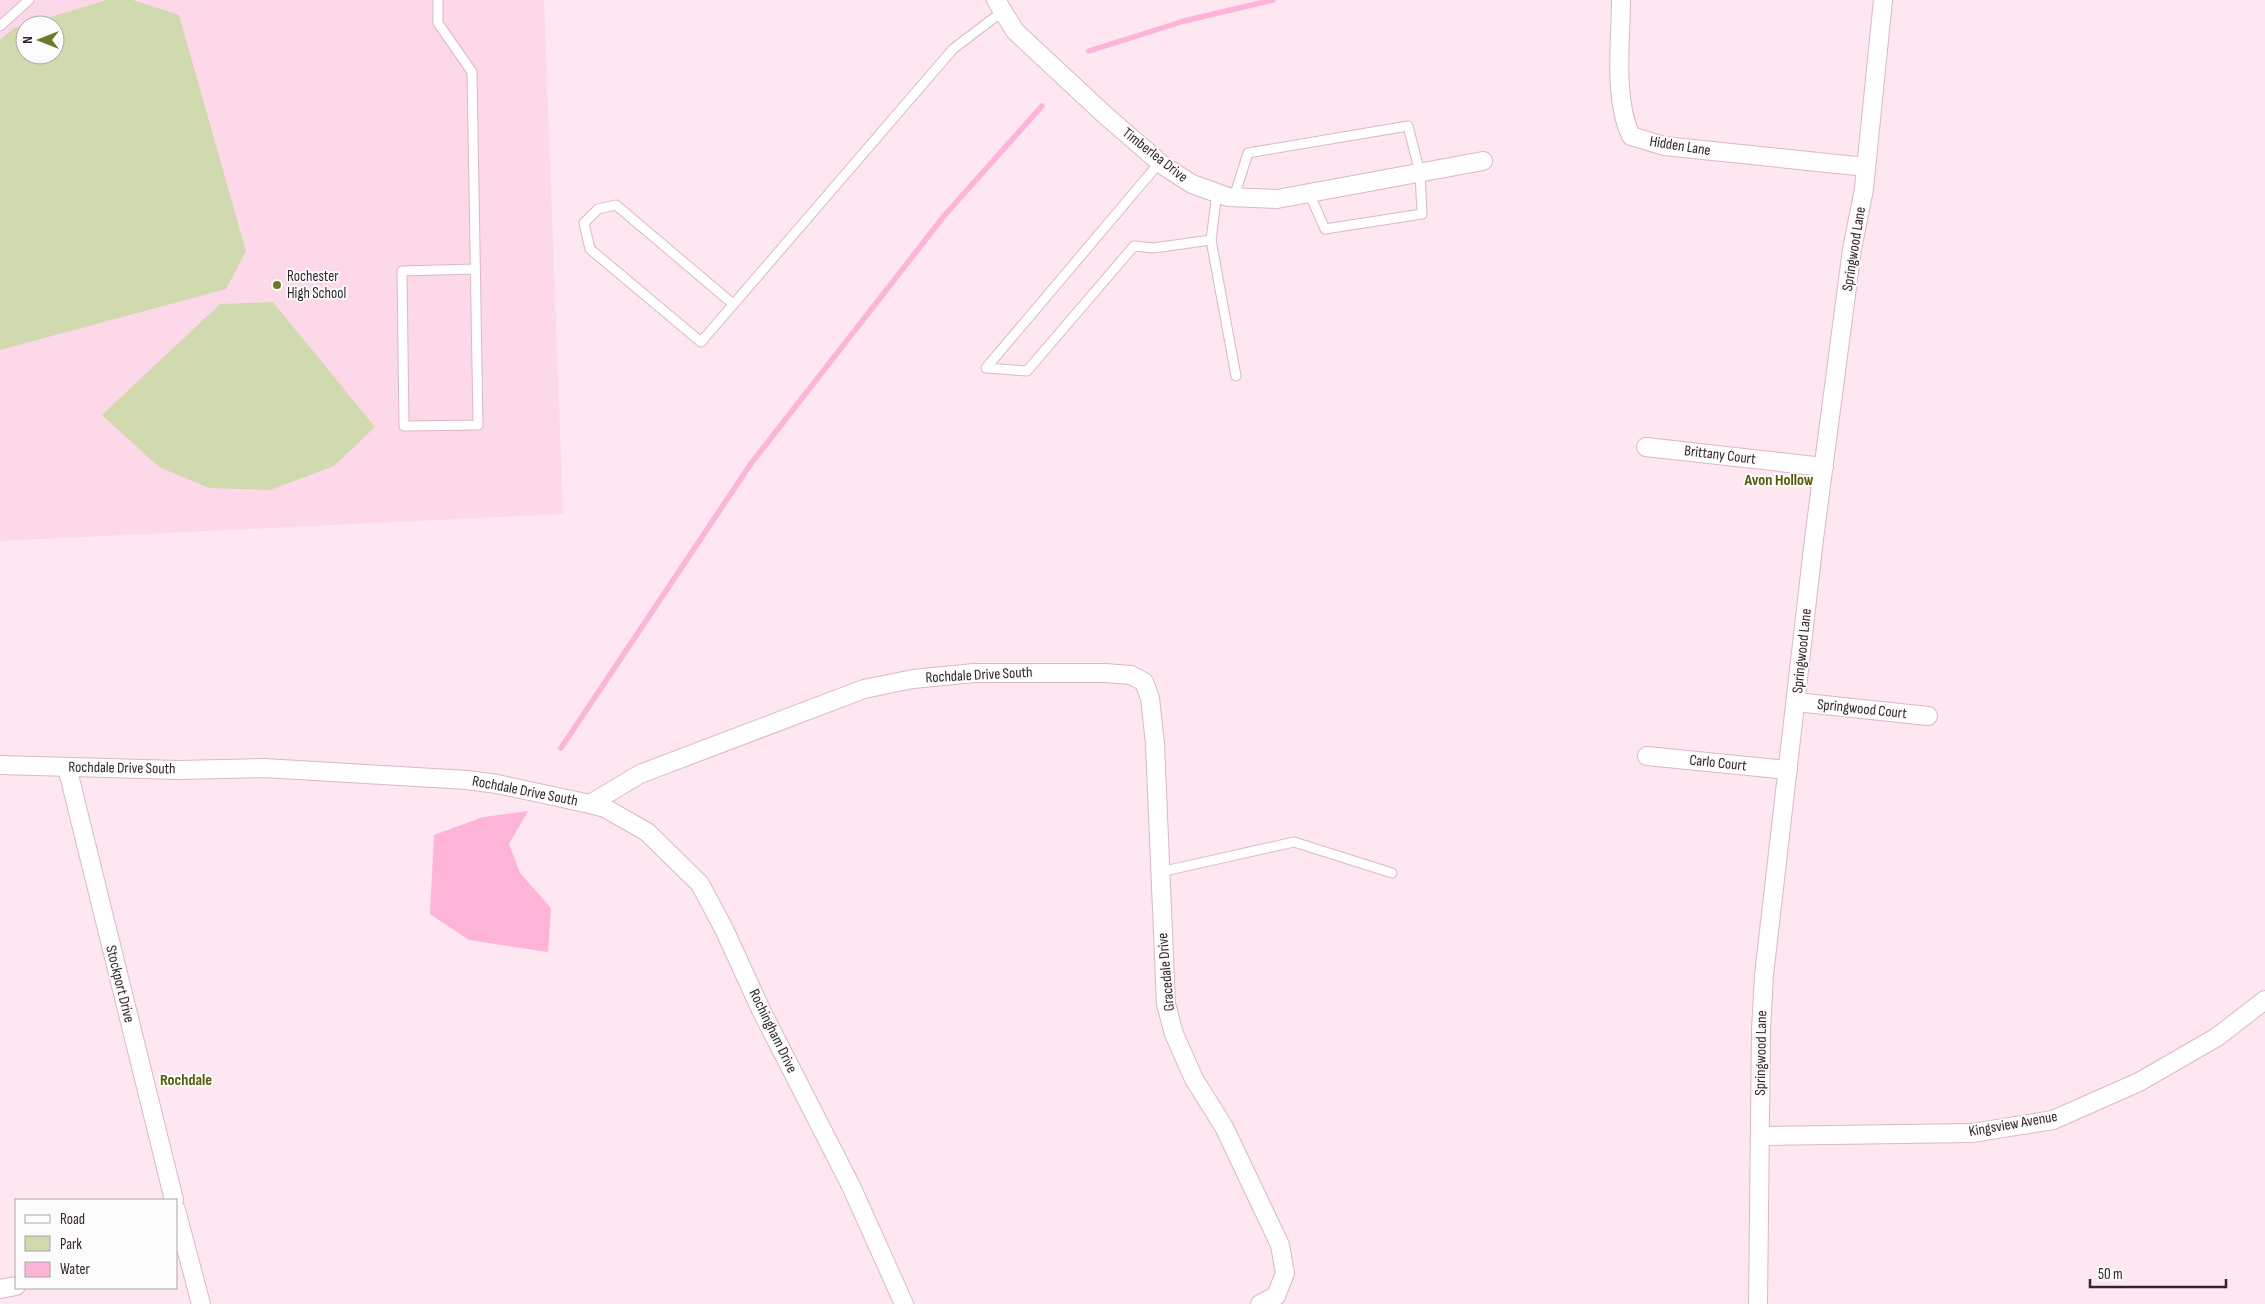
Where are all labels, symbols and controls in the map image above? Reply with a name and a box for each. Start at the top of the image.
north arrow [15,15,65,65]
text: N [19,36,36,44]
street label: Timberlea Drive [1118,123,1192,187]
street label: Hidden Lane [1648,132,1712,160]
street label: Springwood Lane [1838,205,1870,293]
place label: Rochester High School [287,267,346,303]
marker: Rochester High School [271,279,283,291]
street label: Brittany Court [1683,441,1757,469]
district label: Avon Hollow [1744,471,1814,490]
street label: Springwood Lane [1788,608,1816,694]
street label: Rochdale Drive South [925,663,1033,687]
street label: Springwood Court [1816,695,1908,723]
street label: Carlo Court [1689,751,1748,775]
street label: Rochdale Drive South [68,758,176,778]
street label: Rochdale Drive South [471,771,579,811]
street label: Gracedale Drive [1153,932,1179,1012]
street label: Stockport Drive [101,943,139,1025]
street label: Rochingham Drive [745,986,801,1076]
street label: Springwood Lane [1751,1010,1771,1096]
district label: Rochdale [160,1071,212,1090]
street label: Kingsview Avenue [1967,1107,2059,1141]
legend [15,1199,178,1289]
text: Road [60,1210,85,1229]
text: Park [60,1235,82,1254]
scale bar [2090,1256,2226,1288]
text: Water [60,1260,91,1279]
text: 50 m [2098,1265,2123,1284]

